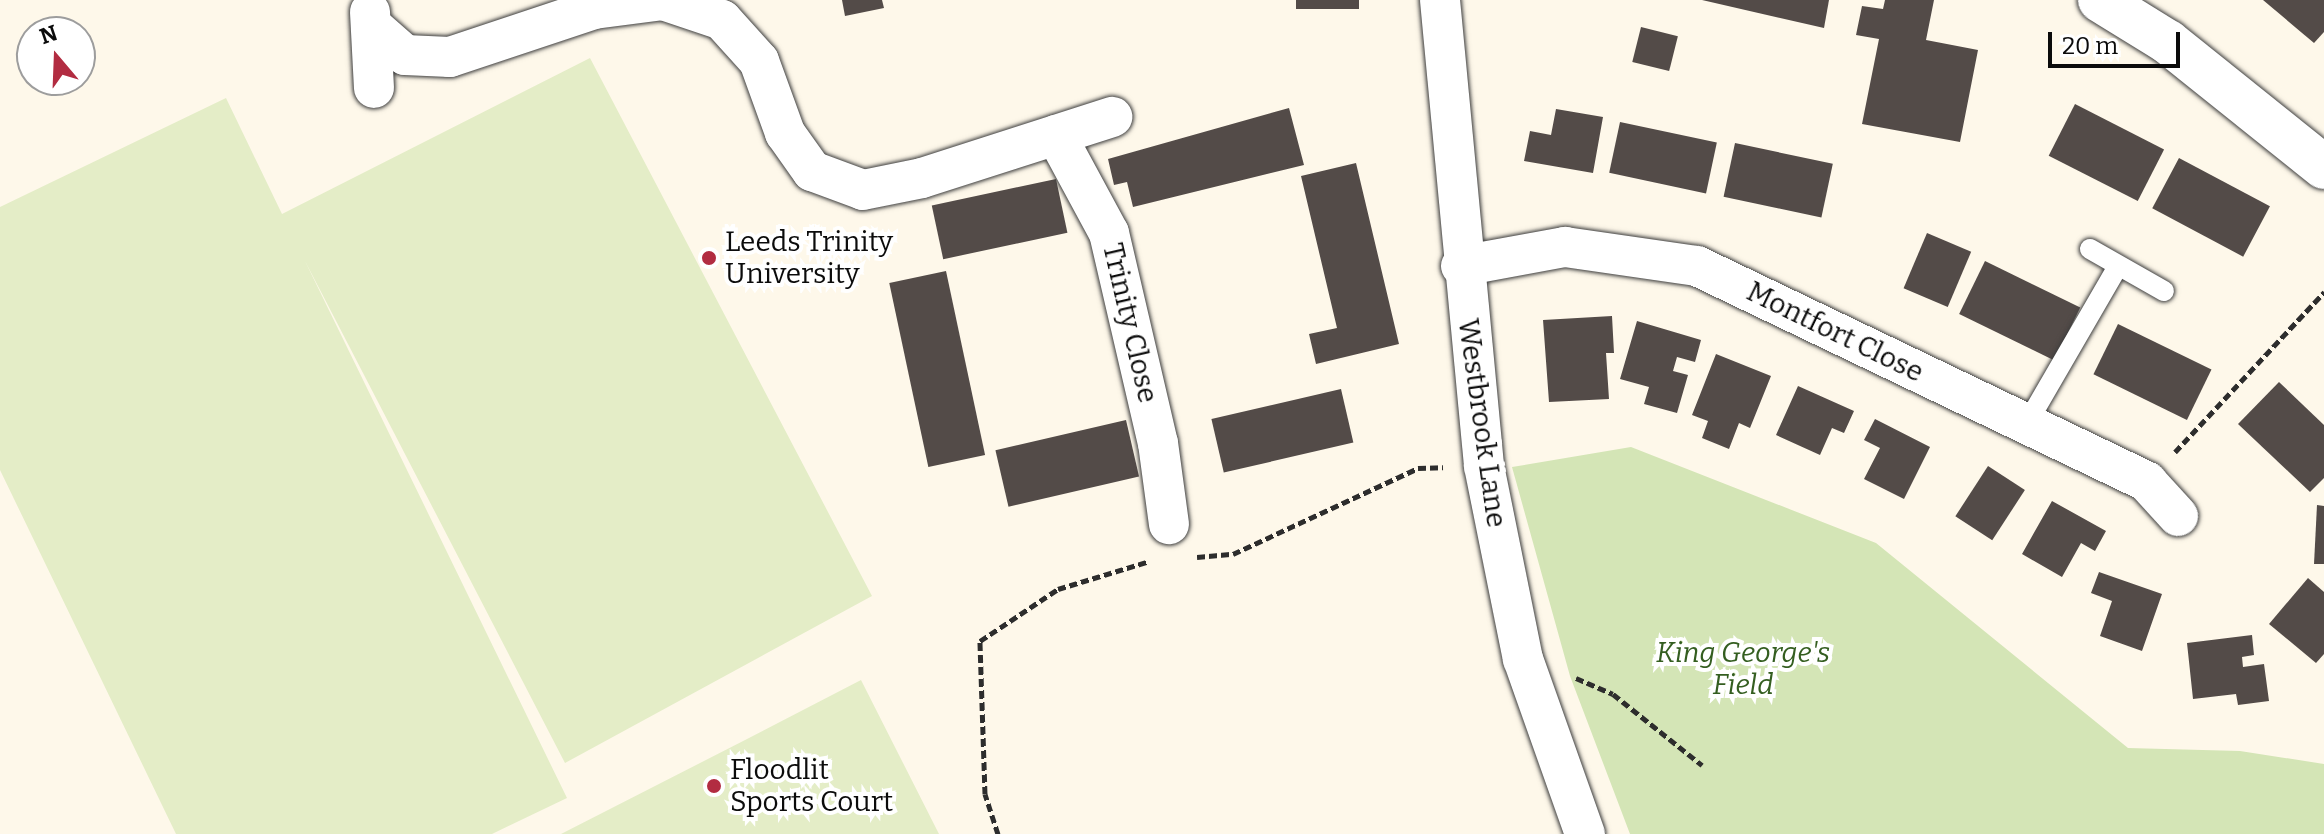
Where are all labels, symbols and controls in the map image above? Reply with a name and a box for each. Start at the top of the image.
north arrow [16,16,96,96]
scale bar [2052,16,2184,66]
text: N [36,19,61,50]
text: 20 m [2062,32,2118,60]
place label: Leeds Trinity University [725,225,893,291]
street label: Trinity Close [1095,240,1165,406]
marker: Leeds Trinity University [700,249,718,267]
street label: Montfort Close [1741,275,1929,389]
street label: Westbrook Lane [1451,317,1513,529]
park label: King George's Field [1656,636,1830,702]
place label: Floodlit Sports Court [730,753,893,819]
marker: Floodlit Sports Court [705,777,723,795]

